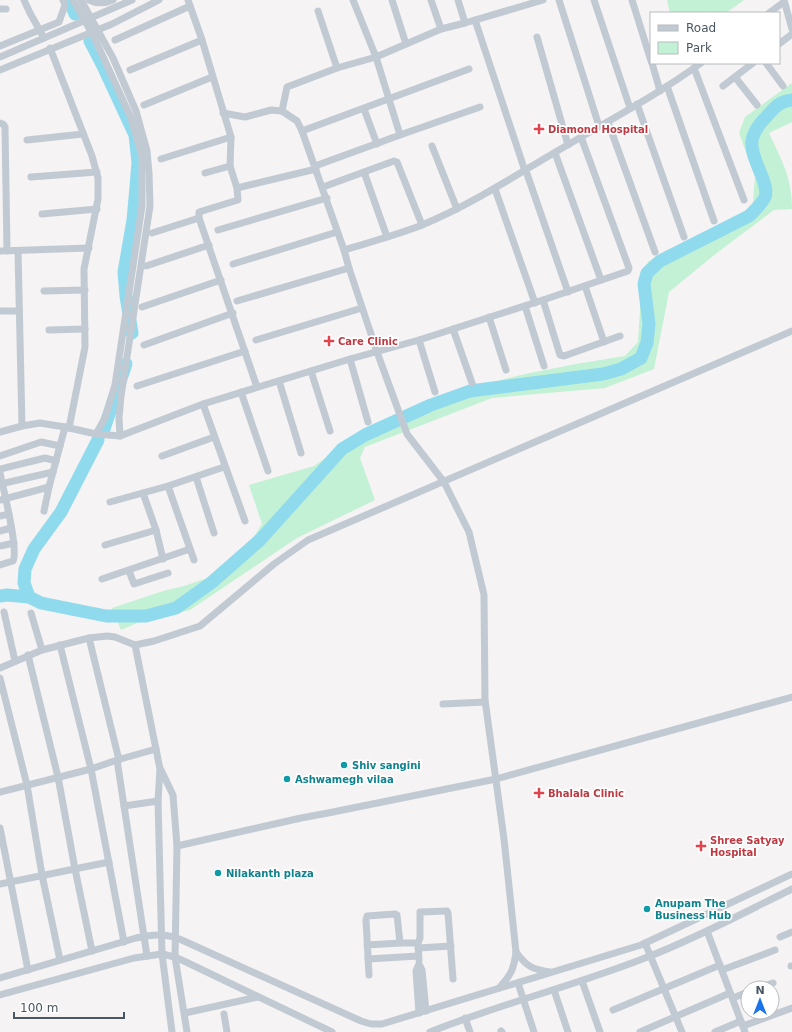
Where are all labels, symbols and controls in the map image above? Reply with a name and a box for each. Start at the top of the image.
legend [650,12,780,64]
text: Road [686,21,716,35]
text: Park [686,41,712,55]
marker: Diamond Hospital [533,123,545,135]
place label: Diamond Hospital [548,124,648,135]
marker: Care Clinic [323,335,335,347]
place label: Care Clinic [338,336,398,347]
marker: Shiv sangini [339,760,349,770]
place label: Shiv sangini [352,760,421,771]
marker: Ashwamegh vilaa [282,774,292,784]
place label: Ashwamegh vilaa [295,774,394,785]
marker: Bhalala Clinic [533,787,545,799]
place label: Bhalala Clinic [548,788,624,799]
place label: Shree Satyay Hospital [710,835,785,858]
marker: Shree Satyay Hospital [695,840,707,852]
marker: Nilakanth plaza [213,868,223,878]
place label: Nilakanth plaza [226,868,314,879]
place label: Anupam The Business Hub [655,898,731,921]
marker: Anupam The Business Hub [642,904,652,914]
north arrow [740,980,780,1020]
text: N [755,984,765,997]
scale bar [14,994,124,1020]
text: 100 m [20,1001,58,1015]

